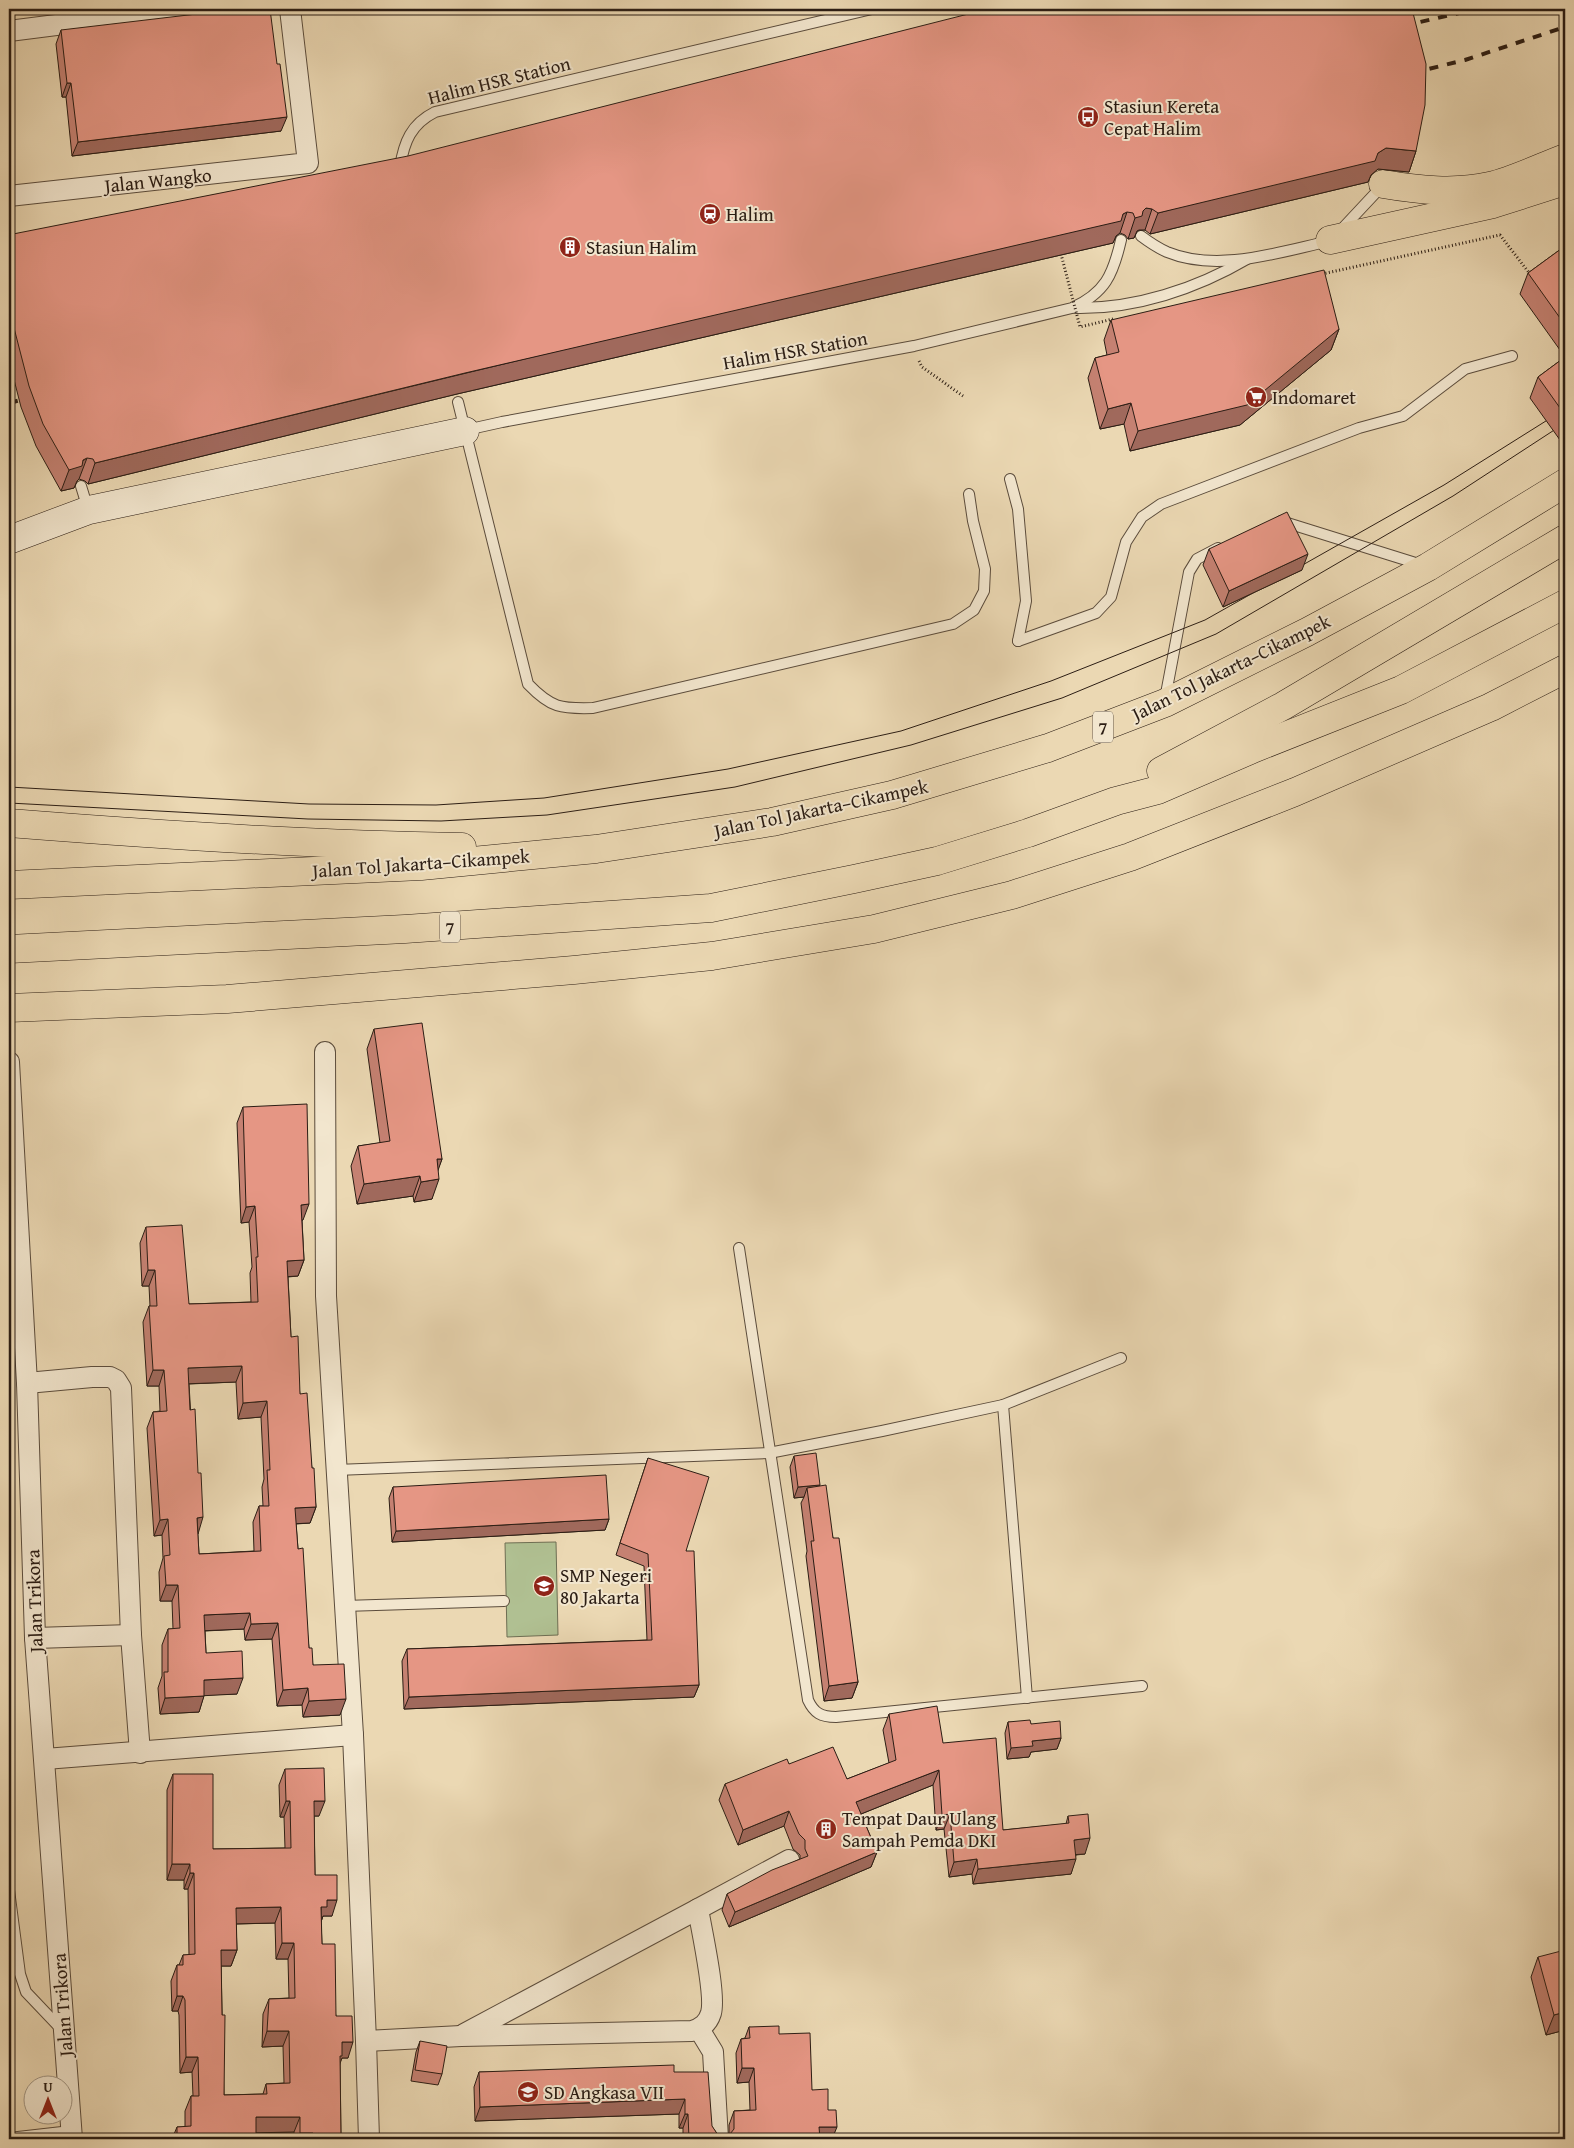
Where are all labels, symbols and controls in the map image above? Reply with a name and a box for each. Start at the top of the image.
street label: Halim HSR Station [425,49,574,111]
place label: Stasiun Kereta Cepat Halim [1104,92,1219,142]
bus stop icon: Stasiun Kereta Cepat Halim [1076,105,1100,129]
street label: Jalan Wangko [101,160,213,200]
place label: Halim [726,200,774,228]
station icon: Halim [698,202,722,226]
place label: Stasiun Halim [586,233,697,261]
building icon: Stasiun Halim [558,235,582,259]
street label: Halim HSR Station [721,323,870,376]
place label: Indomaret [1272,383,1356,411]
supermarket icon: Indomaret [1244,385,1268,409]
street label: Jalan Tol Jakarta–Cikampek [1125,606,1335,728]
road number: 7 [1093,712,1113,742]
street label: Jalan Tol Jakarta–Cikampek [710,772,931,845]
street label: Jalan Tol Jakarta–Cikampek [309,841,531,885]
road number: 7 [440,912,460,942]
street label: Jalan Trikora [18,1549,50,1655]
place label: SMP Negeri 80 Jakarta [560,1561,652,1611]
school or university icon: SMP Negeri 80 Jakarta [532,1574,556,1598]
place label: Tempat Daur Ulang Sampah Pemda DKI [842,1804,997,1854]
building icon: Tempat Daur Ulang Sampah Pemda DKI [814,1817,838,1841]
street label: Jalan Trikora [44,1952,80,2060]
north arrow [22,2076,72,2126]
text: U [43,2077,53,2097]
place label: SD Angkasa VII [544,2078,664,2106]
school or university icon: SD Angkasa VII [516,2080,540,2104]

